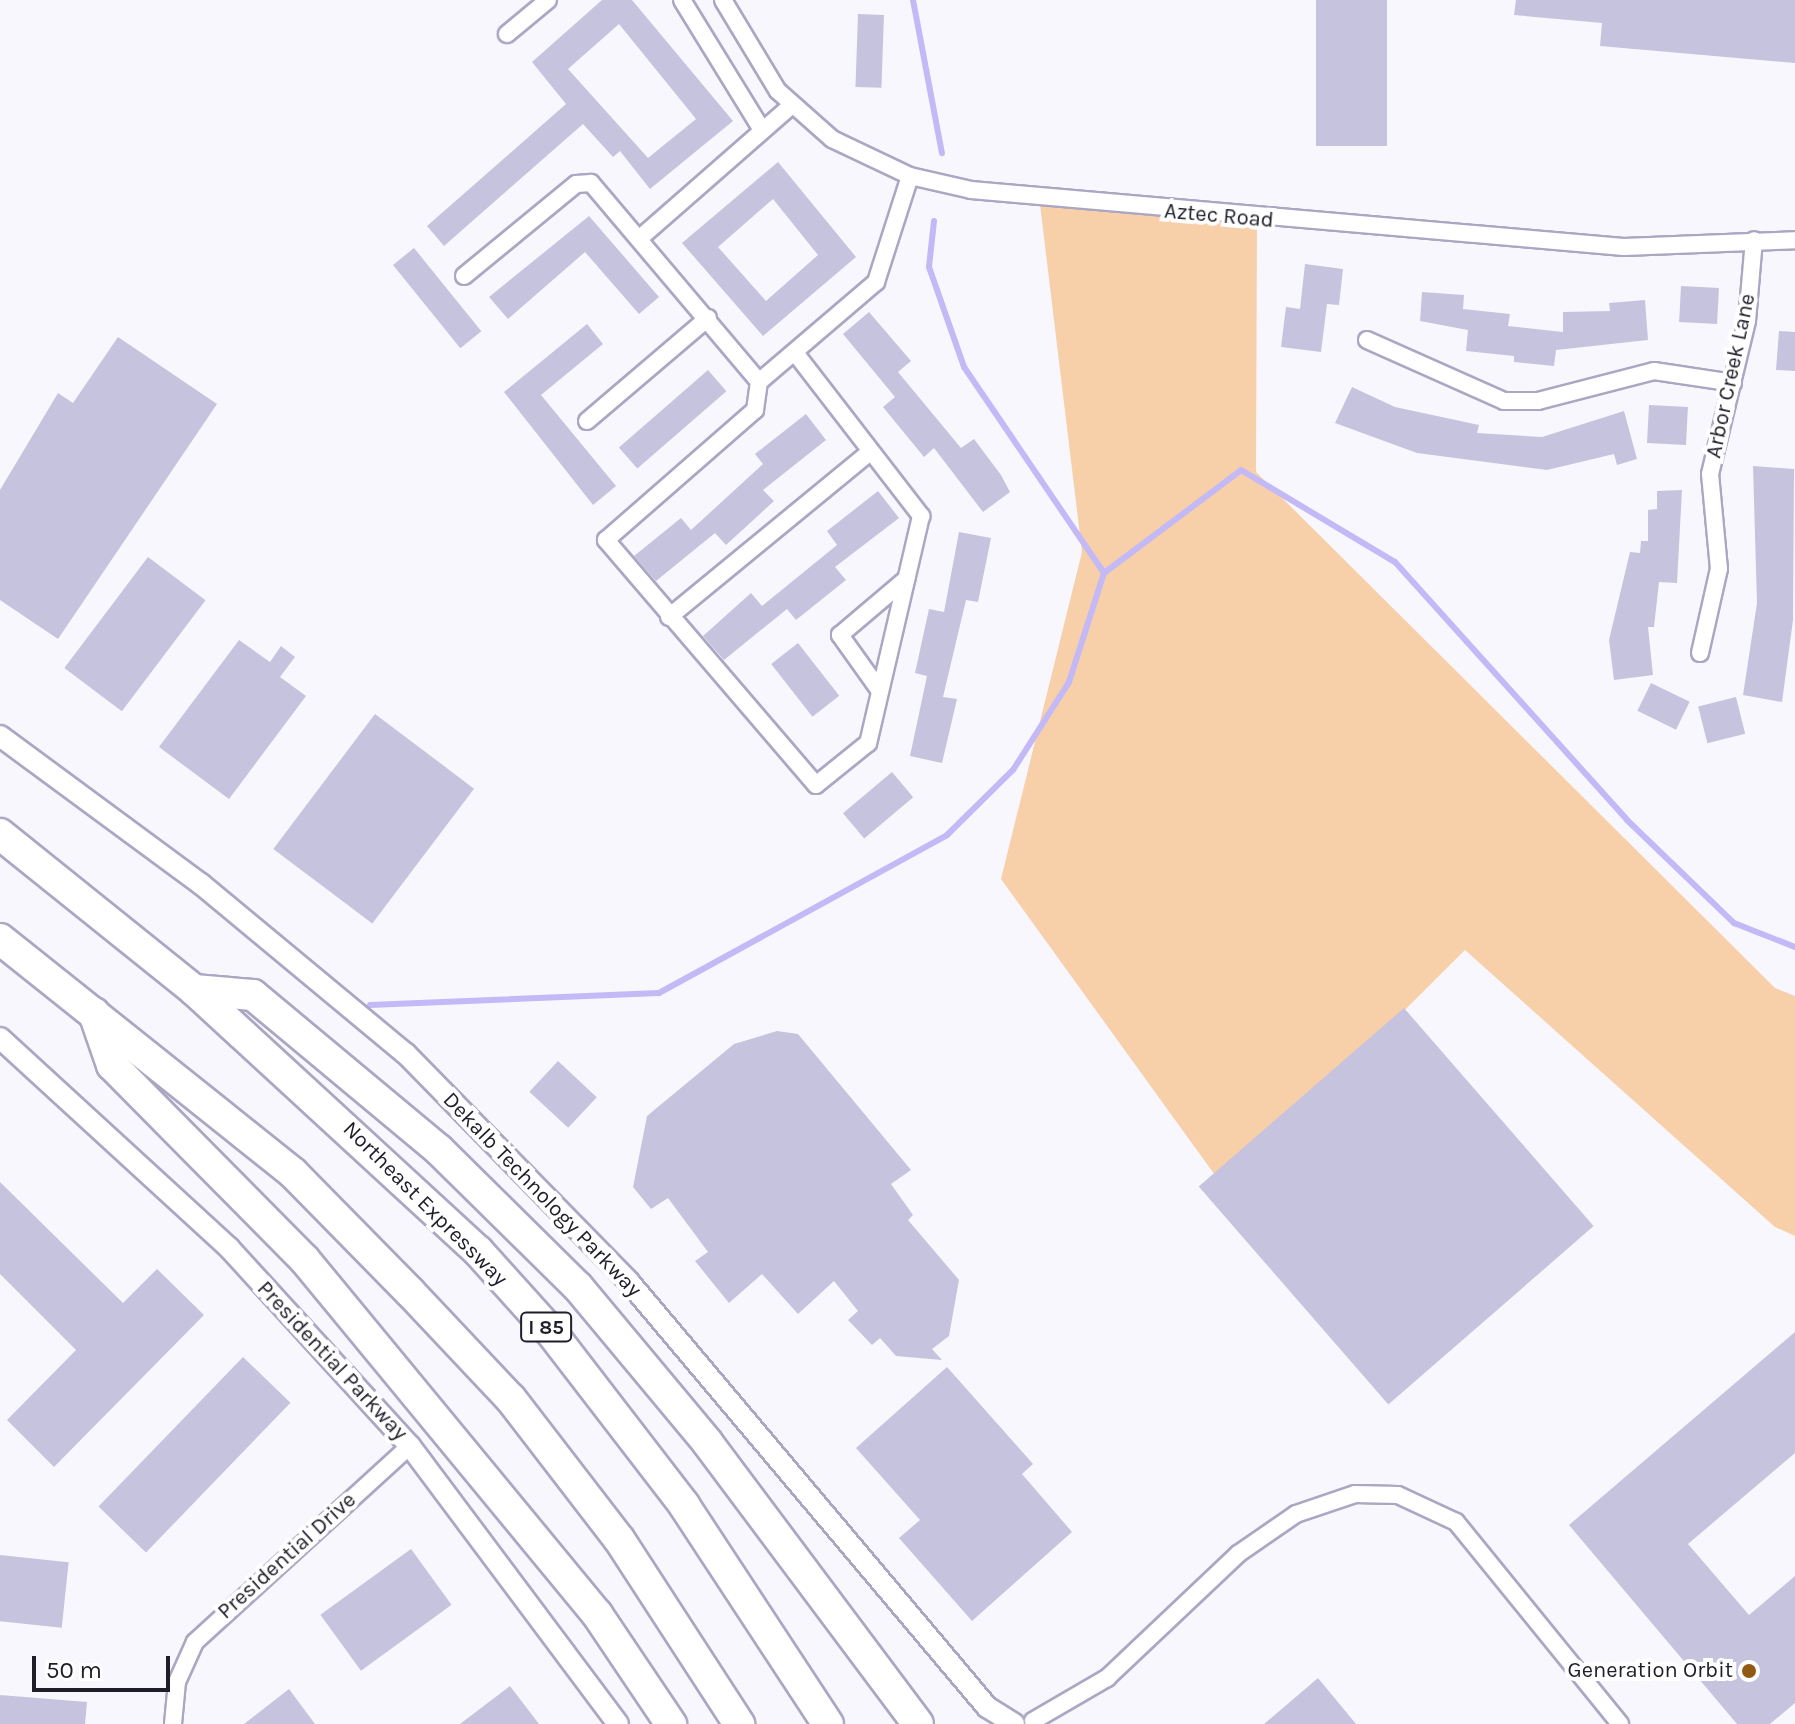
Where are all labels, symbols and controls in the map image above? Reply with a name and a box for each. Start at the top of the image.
street label: Aztec Road [1163,198,1275,234]
street label: Arbor Creek Lane [1701,291,1761,461]
street label: Dekalb Technology Parkway [437,1087,647,1303]
street label: Northeast Expressway [337,1116,513,1292]
street label: Presidential Parkway [251,1276,413,1446]
road number: I 85 [520,1311,572,1343]
street label: Presidential Drive [212,1487,362,1625]
scale bar [36,1640,174,1690]
text: 50 m [46,1656,102,1684]
place label: Generation Orbit [1568,1658,1733,1684]
marker: Generation Orbit [1740,1662,1758,1680]

